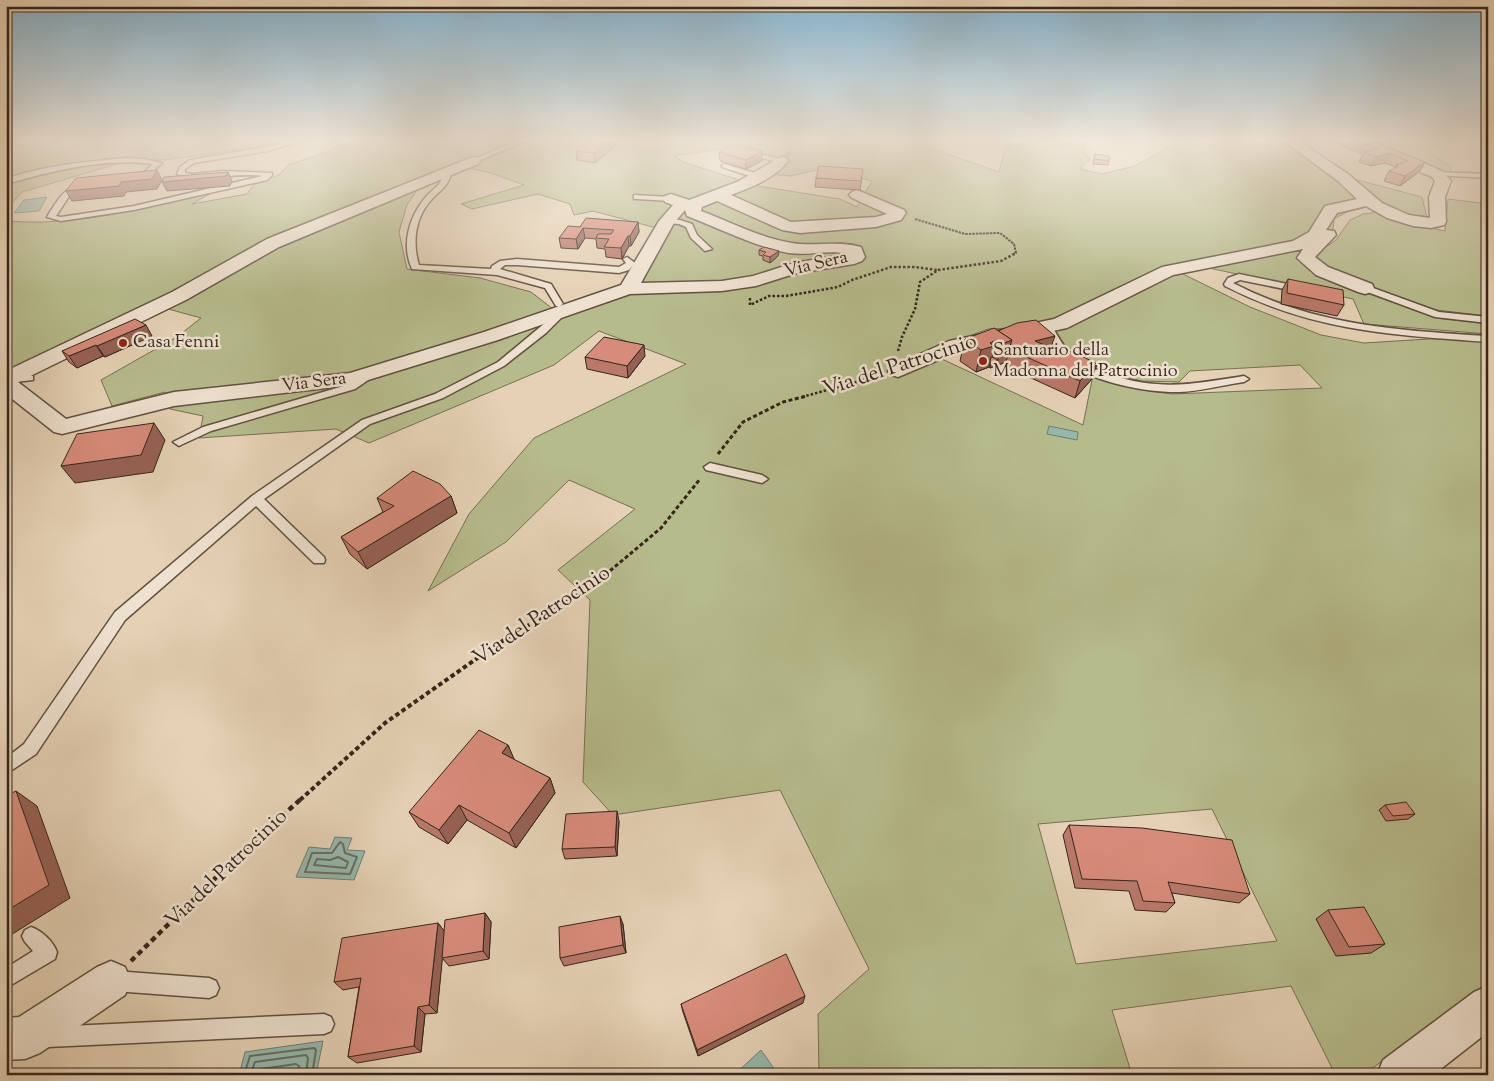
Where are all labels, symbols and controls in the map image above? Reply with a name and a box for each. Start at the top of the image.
street label: Via Sera [781,245,851,285]
street label: Via del Patrocinio [819,327,981,405]
place label: Casa Fenni [133,330,219,356]
marker: Casa Fenni [117,337,129,349]
place label: Santuario della Madonna del Patrocinio [993,338,1178,385]
marker: Santuario della Madonna del Patrocinio [977,355,989,367]
street label: Via Sera [280,366,348,400]
street label: Via del Patrocinio [467,559,617,673]
street label: Via del Patrocinio [159,803,295,935]

